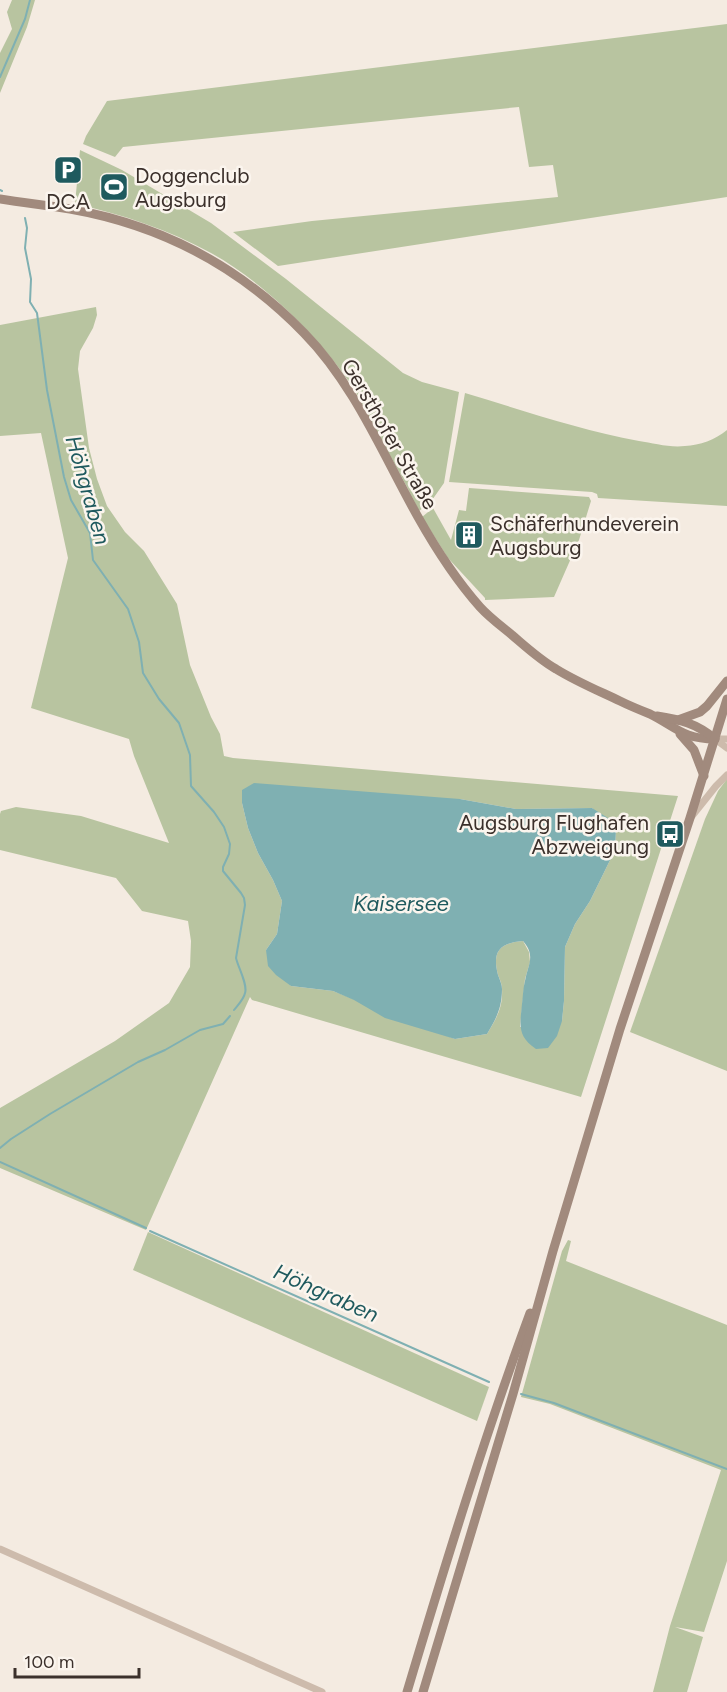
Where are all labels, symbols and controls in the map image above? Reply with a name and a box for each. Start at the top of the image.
parking icon: DCA [52,154,84,186]
place label: Doggenclub Augsburg [135,163,249,212]
sports icon: Doggenclub Augsburg [98,171,130,203]
place label: DCA [46,189,90,214]
street label: Gersthofer Straße [337,354,443,514]
water label: Höhgraben [60,432,116,548]
place label: Schäferhundeverein Augsburg [490,511,679,560]
building icon: Schäferhundeverein Augsburg [453,519,485,551]
place label: Augsburg Flughafen Abzweigung [459,810,649,859]
bus stop icon: Augsburg Flughafen Abzweigung [654,818,686,850]
water label: Kaisersee [353,890,449,917]
water label: Höhgraben [269,1258,383,1328]
scale bar [15,1641,140,1679]
text: 100 m [24,1651,74,1673]

